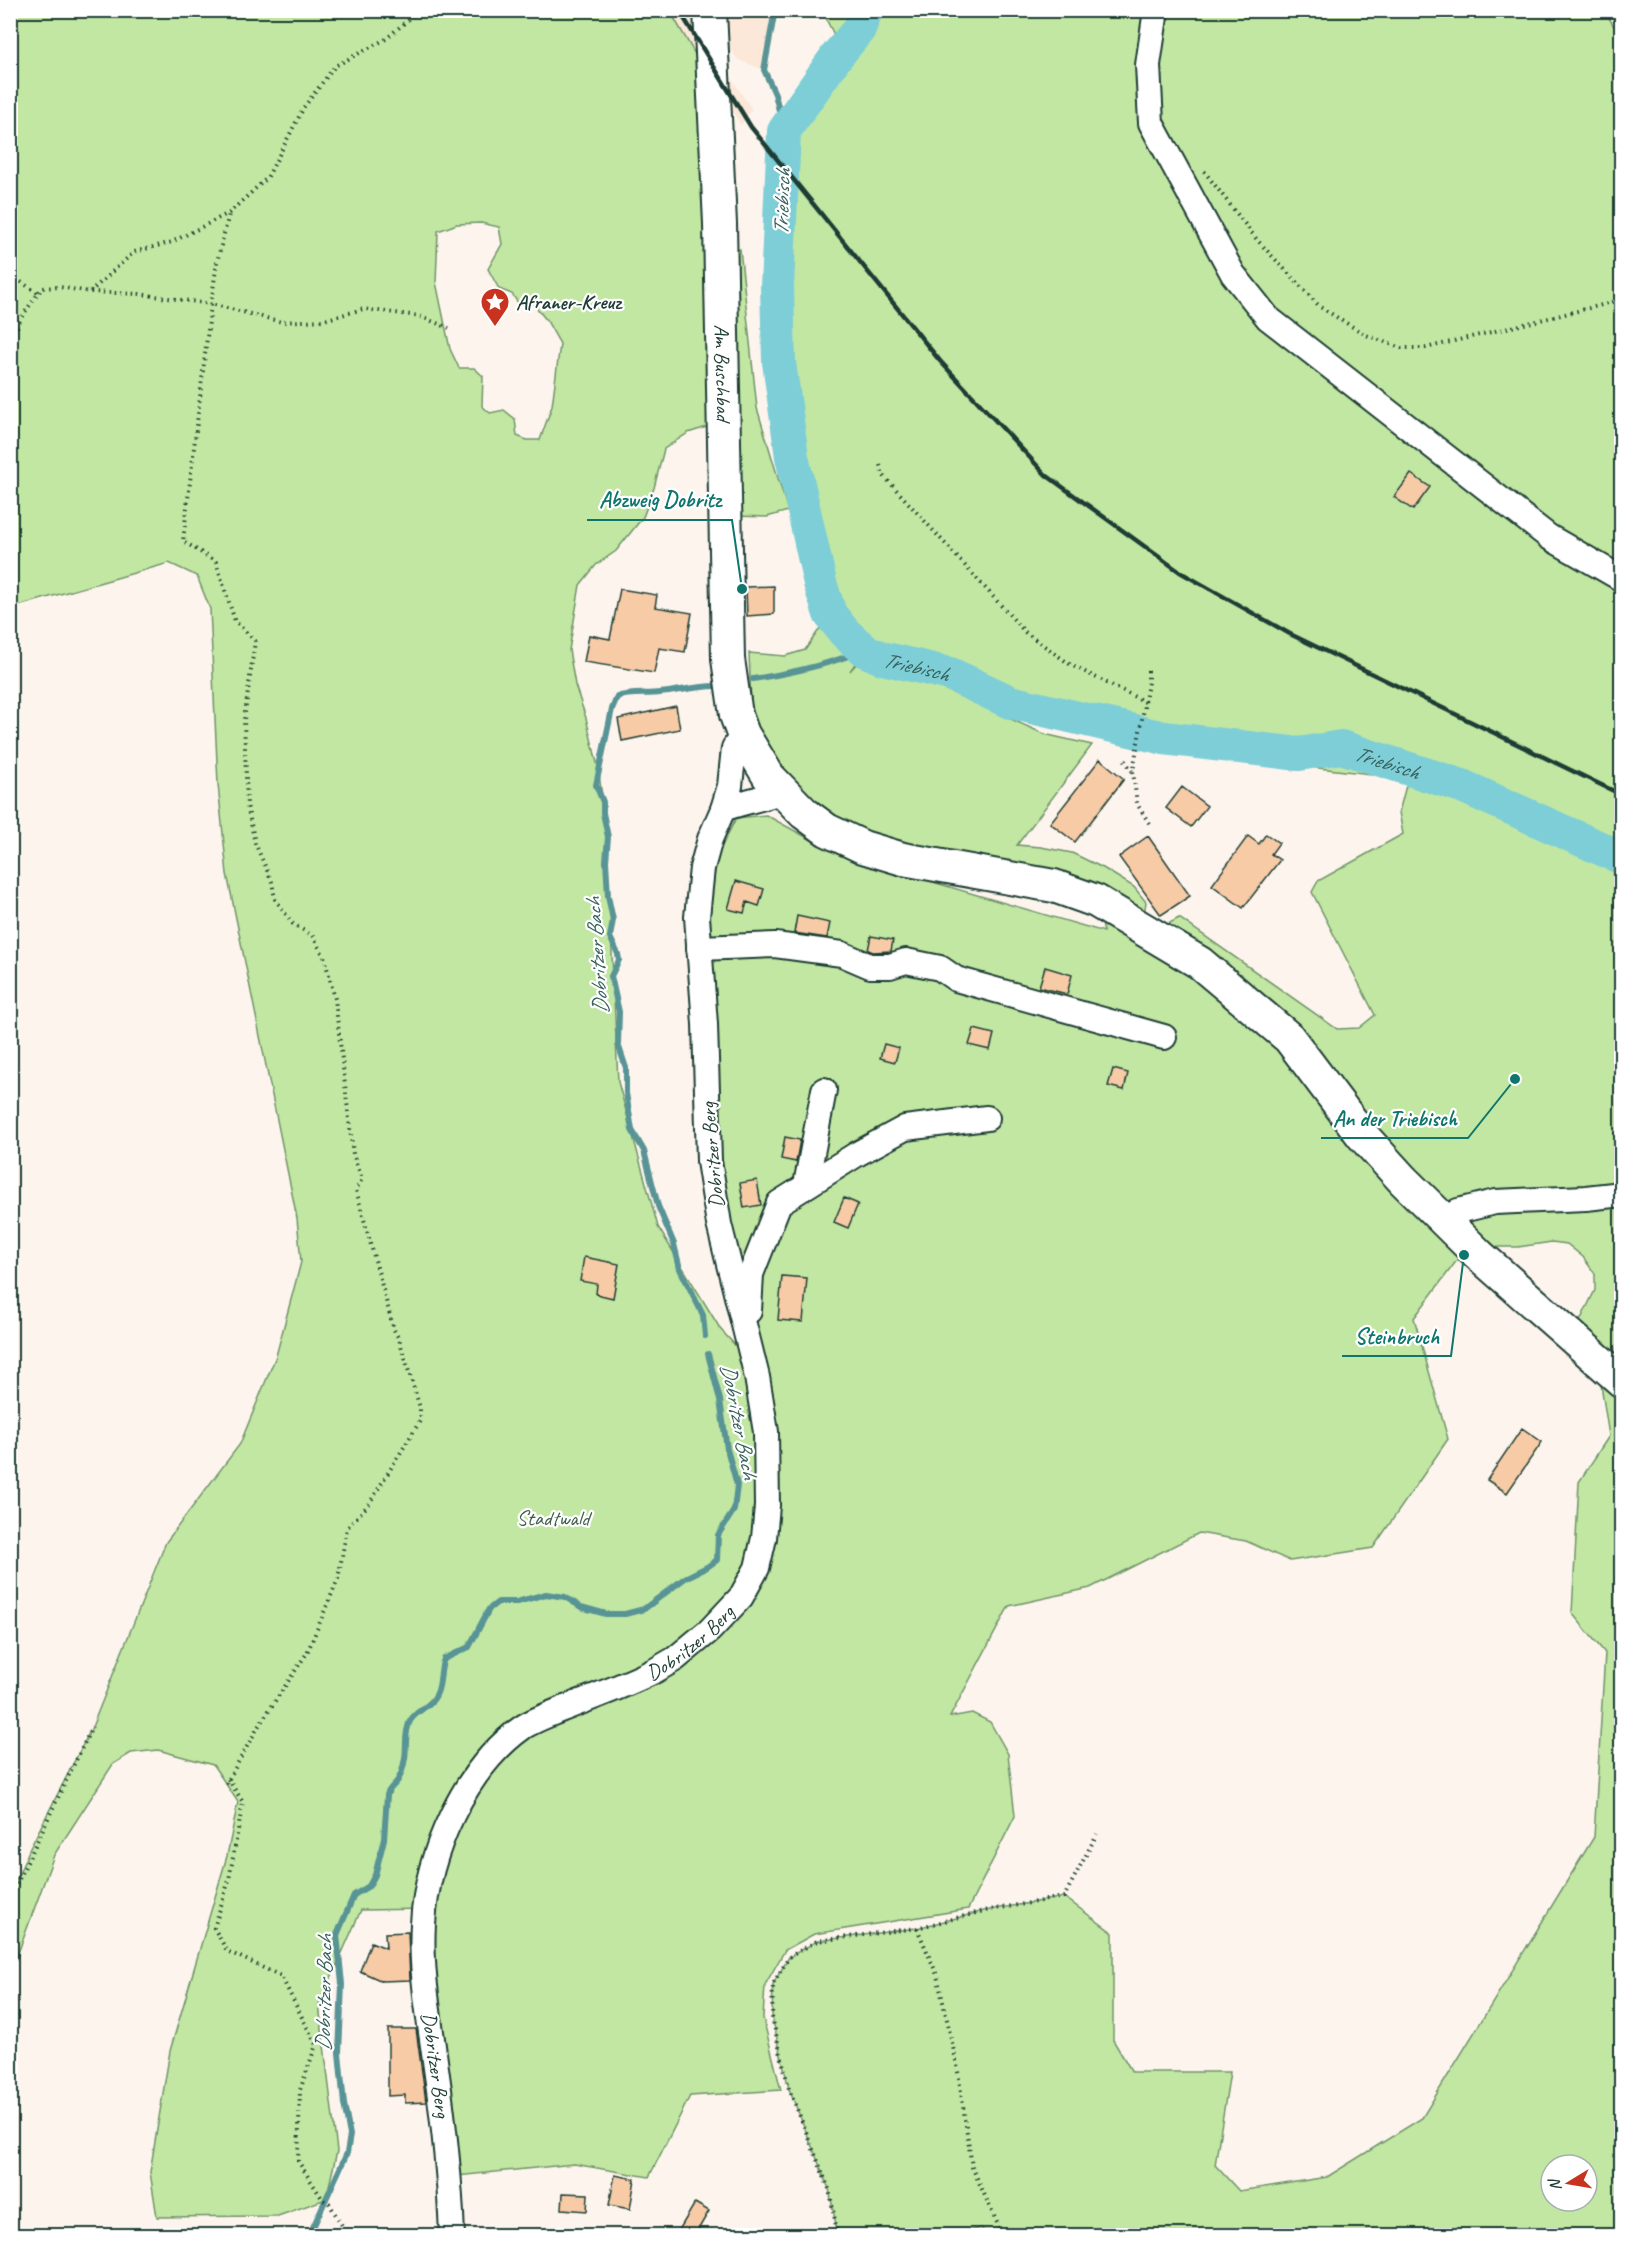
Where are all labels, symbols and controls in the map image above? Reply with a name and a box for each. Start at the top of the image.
water label: Triebisch [767,166,797,236]
place icon: Afraner-Kreuz [479,286,511,328]
place label: Afraner-Kreuz [516,289,623,315]
street label: Am Buschbad [709,324,737,424]
callout: Abzweig Dobritz [587,480,732,520]
text: Abzweig Dobritz [599,486,724,514]
water label: Triebisch [880,646,953,689]
water label: Triebisch [1351,739,1425,787]
water label: Dobritzer Bach [579,895,615,1015]
callout: An der Triebisch [1321,1098,1468,1138]
street label: Dobritzer Berg [694,1099,730,1209]
text: An der Triebisch [1333,1105,1458,1133]
callout: Steinbruch [1342,1316,1451,1356]
text: Steinbruch [1355,1323,1440,1351]
water label: Dobritzer Bach [714,1361,764,1483]
park label: Stadtwald [516,1505,592,1531]
street label: Dobritzer Berg [642,1598,741,1686]
water label: Dobritzer Bach [309,1933,339,2051]
street label: Dobritzer Berg [416,2011,456,2121]
north arrow [1539,2153,1599,2213]
text: N [1544,2176,1566,2192]

